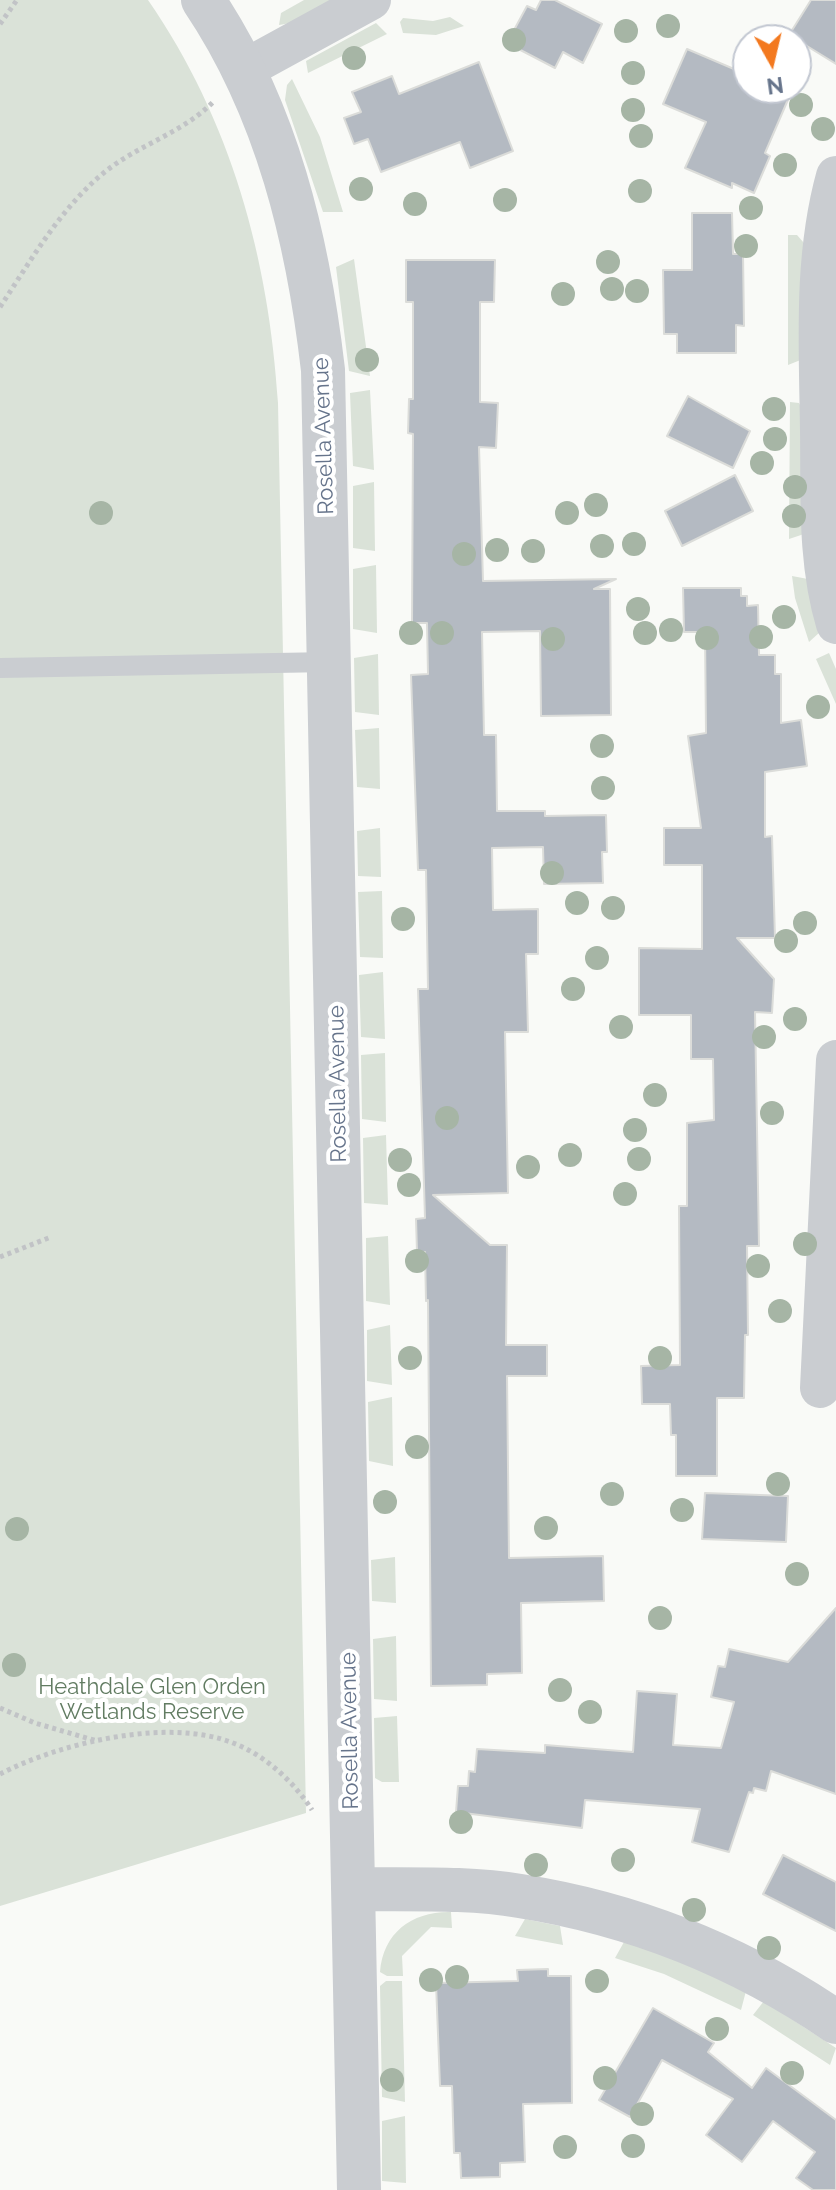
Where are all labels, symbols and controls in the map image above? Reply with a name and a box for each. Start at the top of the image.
north arrow [732,24,812,104]
text: N [765,72,785,100]
street label: Rosella Avenue [308,357,340,515]
street label: Rosella Avenue [323,1005,353,1163]
street label: Rosella Avenue [335,1652,365,1810]
park label: Heathdale Glen Orden Wetlands Reserve [38,1674,266,1726]

